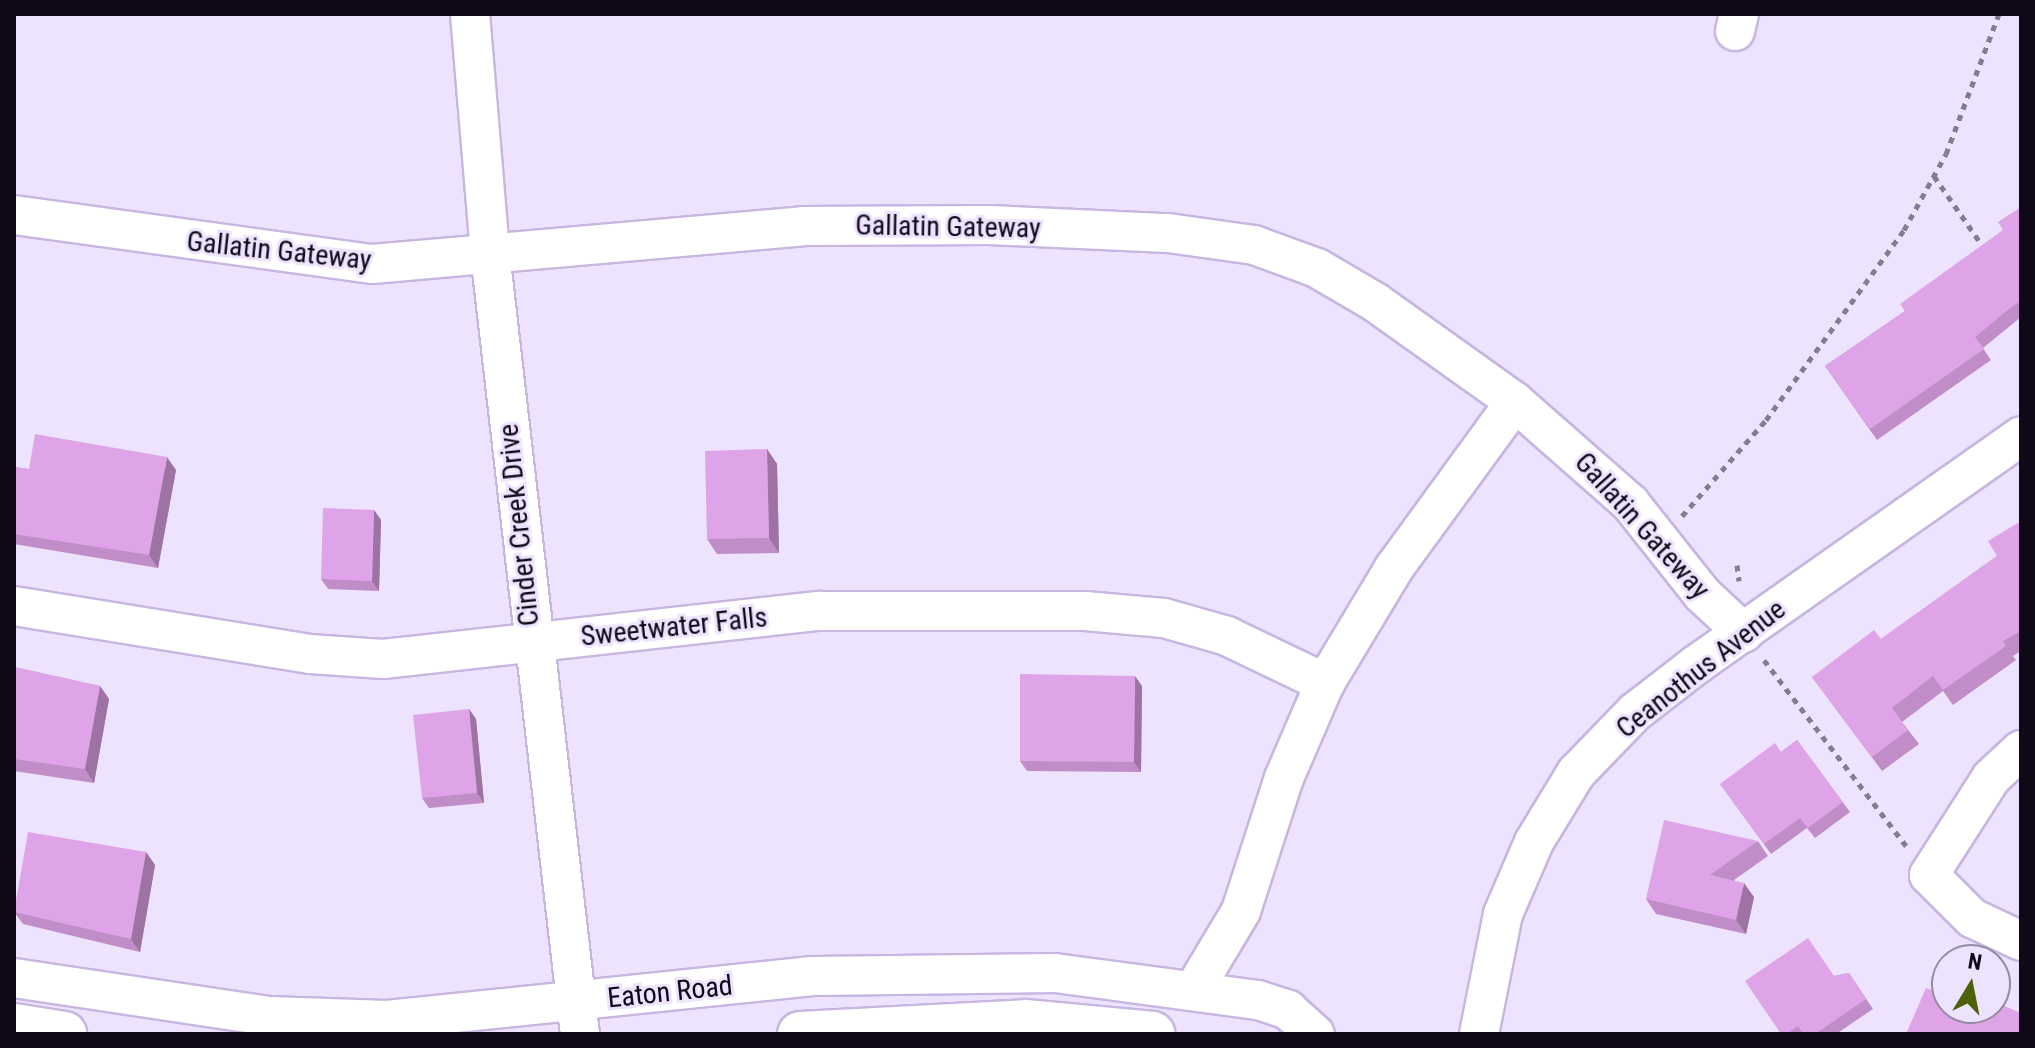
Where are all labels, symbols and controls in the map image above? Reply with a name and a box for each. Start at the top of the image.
street label: Gallatin Gateway [855,209,1041,245]
street label: Gallatin Gateway [185,225,373,277]
street label: Cinder Creek Drive [492,422,546,628]
street label: Gallatin Gateway [1568,446,1716,606]
street label: Ceanothus Avenue [1610,593,1792,745]
street label: Sweetwater Falls [579,601,769,653]
north arrow [1931,944,2011,1024]
text: N [1966,948,1984,975]
street label: Eaton Road [606,969,734,1015]

